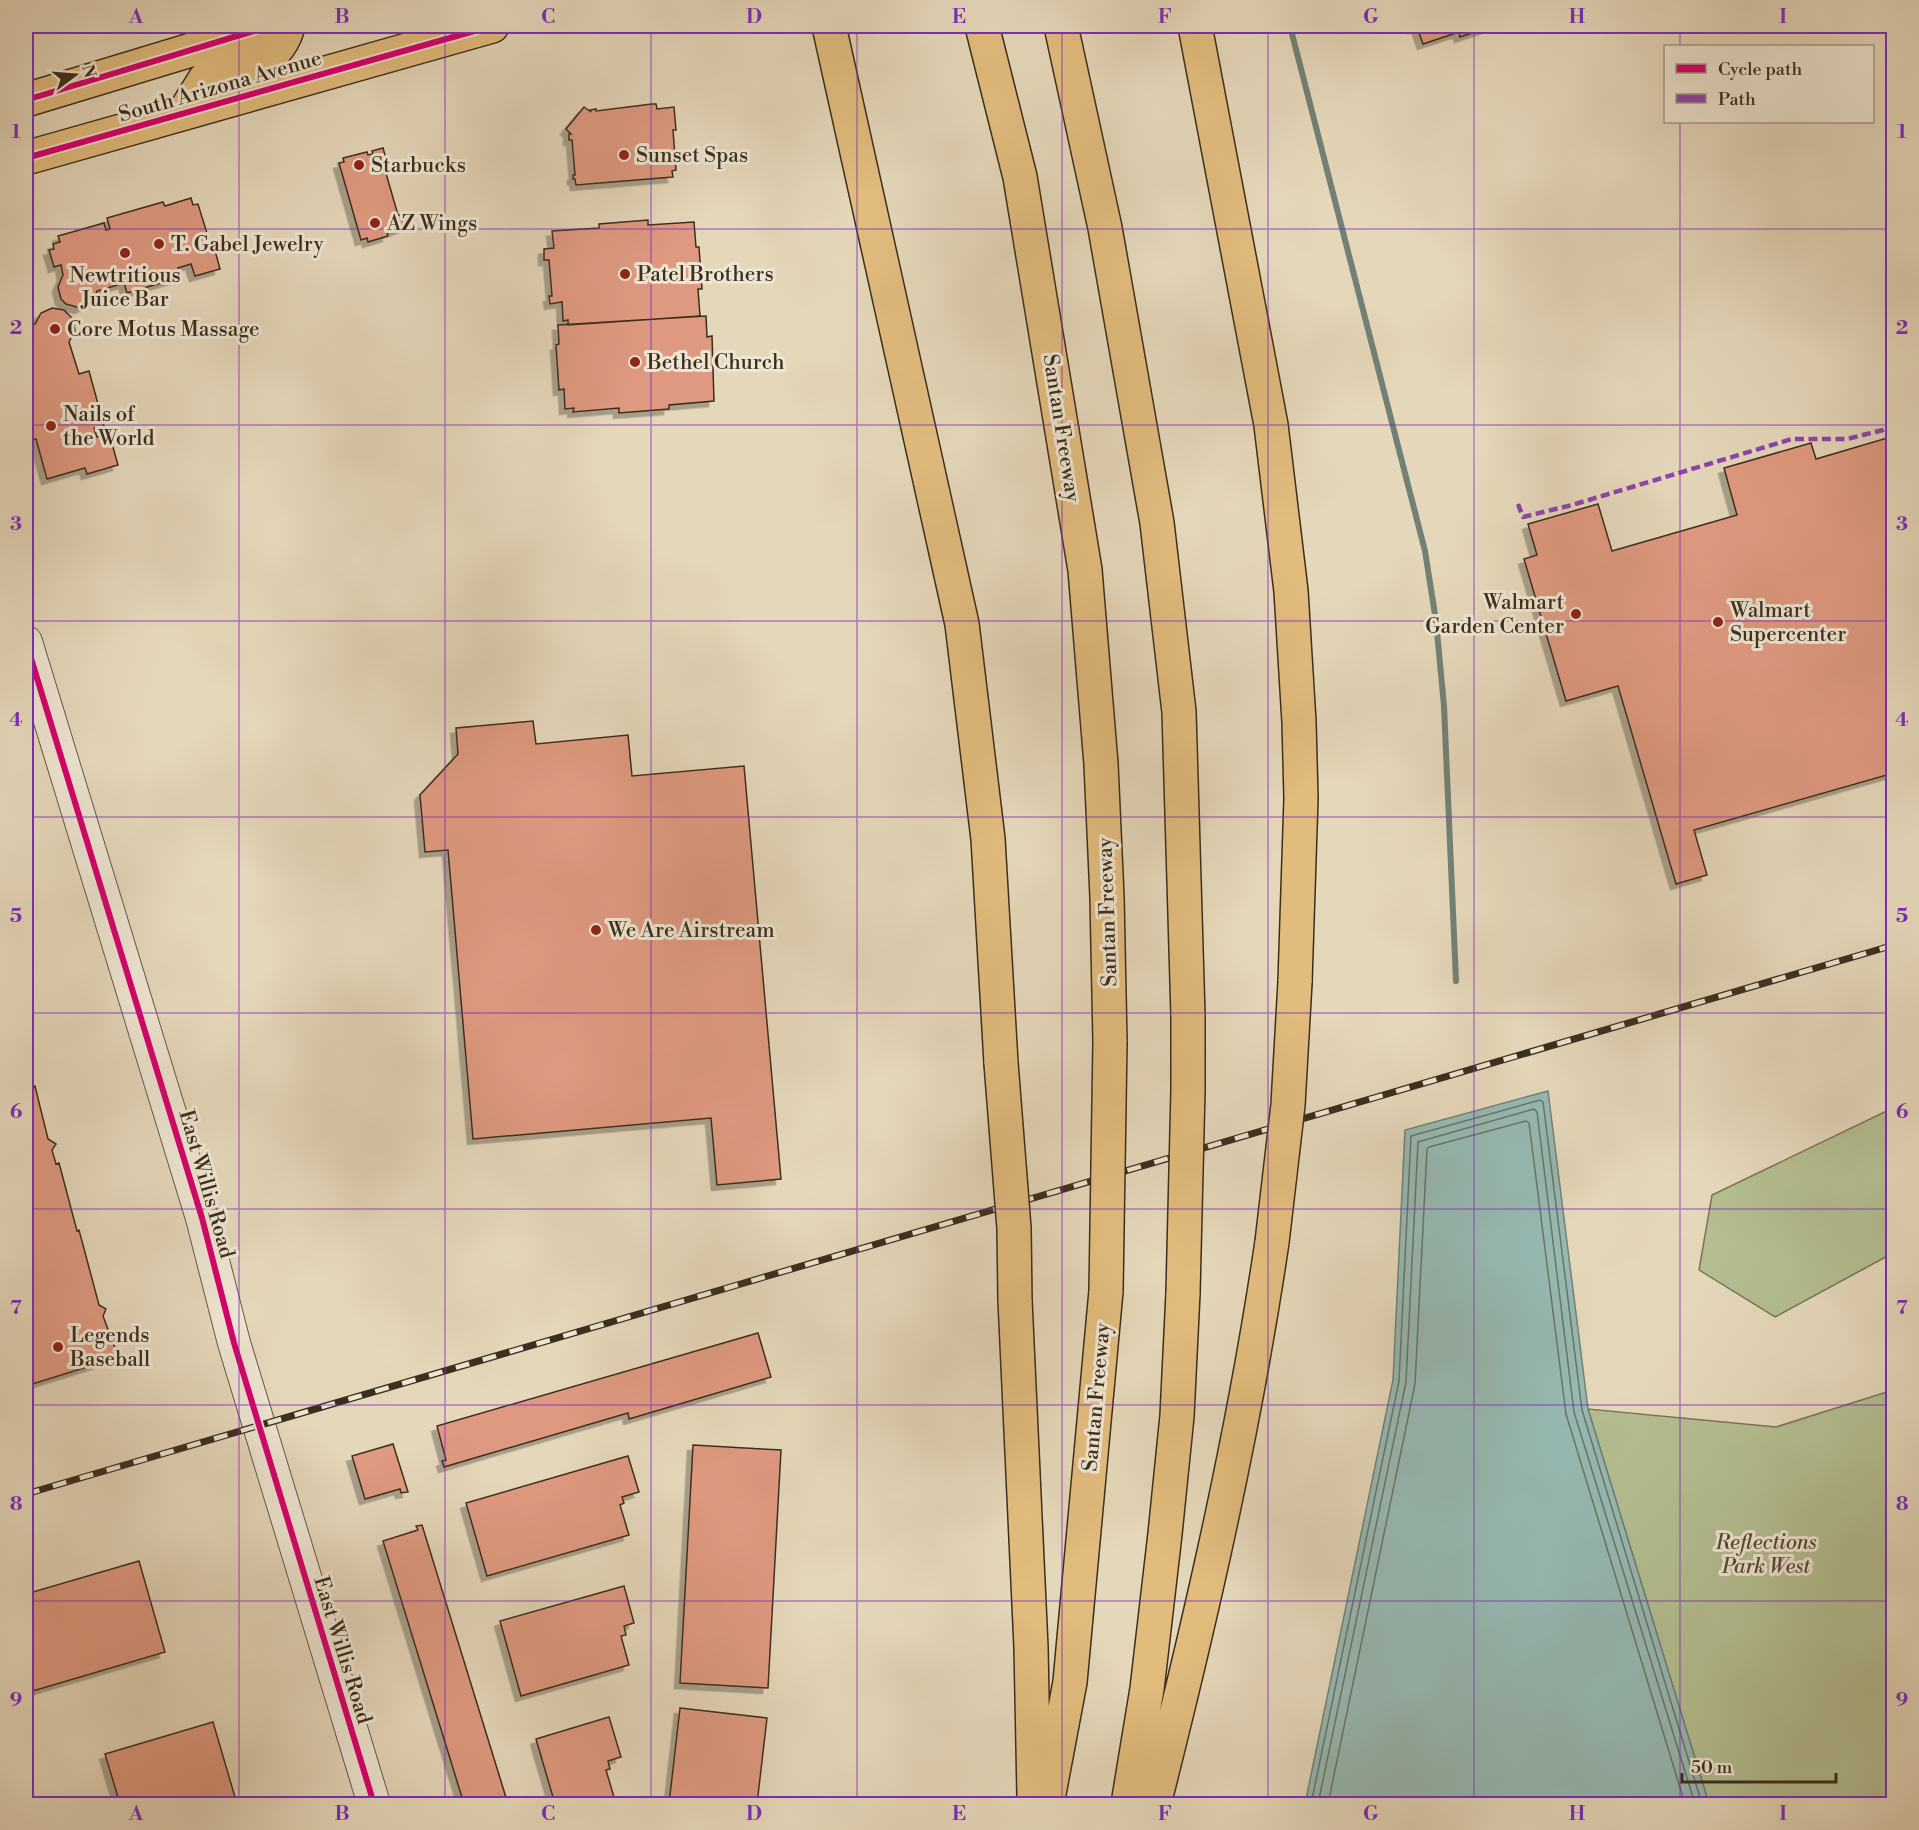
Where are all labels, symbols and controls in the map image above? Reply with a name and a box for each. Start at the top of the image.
text: A [128,5,144,30]
text: B [334,5,350,30]
text: C [541,5,555,30]
text: D [746,5,762,30]
text: E [952,5,966,30]
text: F [1158,5,1172,30]
text: G [1363,5,1379,30]
text: H [1569,5,1586,30]
text: I [1779,5,1787,30]
north arrow [45,45,105,105]
legend [1664,45,1874,123]
street label: South Arizona Avenue [116,46,325,128]
text: Cycle path [1718,58,1802,81]
text: N [77,62,100,80]
text: Path [1718,88,1756,111]
text: 1 [11,120,21,145]
text: 1 [1897,120,1907,145]
place label: Sunset Spas [636,143,748,169]
marker: Sunset Spas [617,148,631,162]
place label: Starbucks [371,153,466,179]
marker: Starbucks [352,158,366,172]
place label: AZ Wings [386,211,477,237]
marker: AZ Wings [368,216,382,230]
place label: T. Gabel Jewelry [171,232,325,258]
marker: T. Gabel Jewelry [152,237,166,251]
marker: Newtritious Juice Bar [118,246,132,260]
place label: Patel Brothers [637,262,774,288]
place label: Newtritious Juice Bar [69,263,181,313]
marker: Patel Brothers [618,267,632,281]
text: 2 [10,316,22,341]
text: 2 [1896,316,1908,341]
place label: Core Motus Massage [67,317,260,343]
marker: Core Motus Massage [48,322,62,336]
place label: Bethel Church [646,350,785,376]
street label: Santan Freeway [1036,352,1086,505]
marker: Bethel Church [628,355,642,369]
place label: Nails of the World [63,402,155,452]
marker: Nails of the World [44,419,58,433]
text: 3 [10,512,22,537]
text: 3 [1896,512,1908,537]
place label: Walmart Garden Center [1425,590,1565,640]
place label: Walmart Supercenter [1729,598,1846,648]
marker: Walmart Garden Center [1569,607,1583,621]
marker: Walmart Supercenter [1711,615,1725,629]
text: 4 [9,708,23,733]
text: 4 [1895,708,1909,733]
street label: Santan Freeway [1092,836,1124,987]
text: 5 [10,904,22,929]
text: 5 [1896,904,1908,929]
place label: We Are Airstream [607,918,775,944]
marker: We Are Airstream [589,923,603,937]
text: 6 [10,1100,23,1125]
text: 6 [1896,1100,1909,1125]
street label: East Willis Road [172,1107,240,1261]
text: 7 [10,1296,22,1321]
text: 7 [1896,1296,1908,1321]
street label: Santan Freeway [1078,1321,1117,1473]
place label: Legends Baseball [69,1323,150,1373]
marker: Legends Baseball [51,1340,65,1354]
text: 8 [10,1492,23,1517]
text: 8 [1896,1492,1909,1517]
park label: Reflections Park West [1714,1530,1817,1580]
street label: East Willis Road [307,1573,377,1727]
text: 9 [10,1688,22,1713]
text: 9 [1896,1688,1908,1713]
scale bar [1682,1746,1836,1784]
text: 50 m [1691,1756,1733,1779]
text: A [128,1802,144,1827]
text: B [334,1802,350,1827]
text: C [541,1802,555,1827]
text: D [746,1802,762,1827]
text: E [952,1802,966,1827]
text: F [1158,1802,1172,1827]
text: G [1363,1802,1379,1827]
text: H [1569,1802,1586,1827]
text: I [1779,1802,1787,1827]

